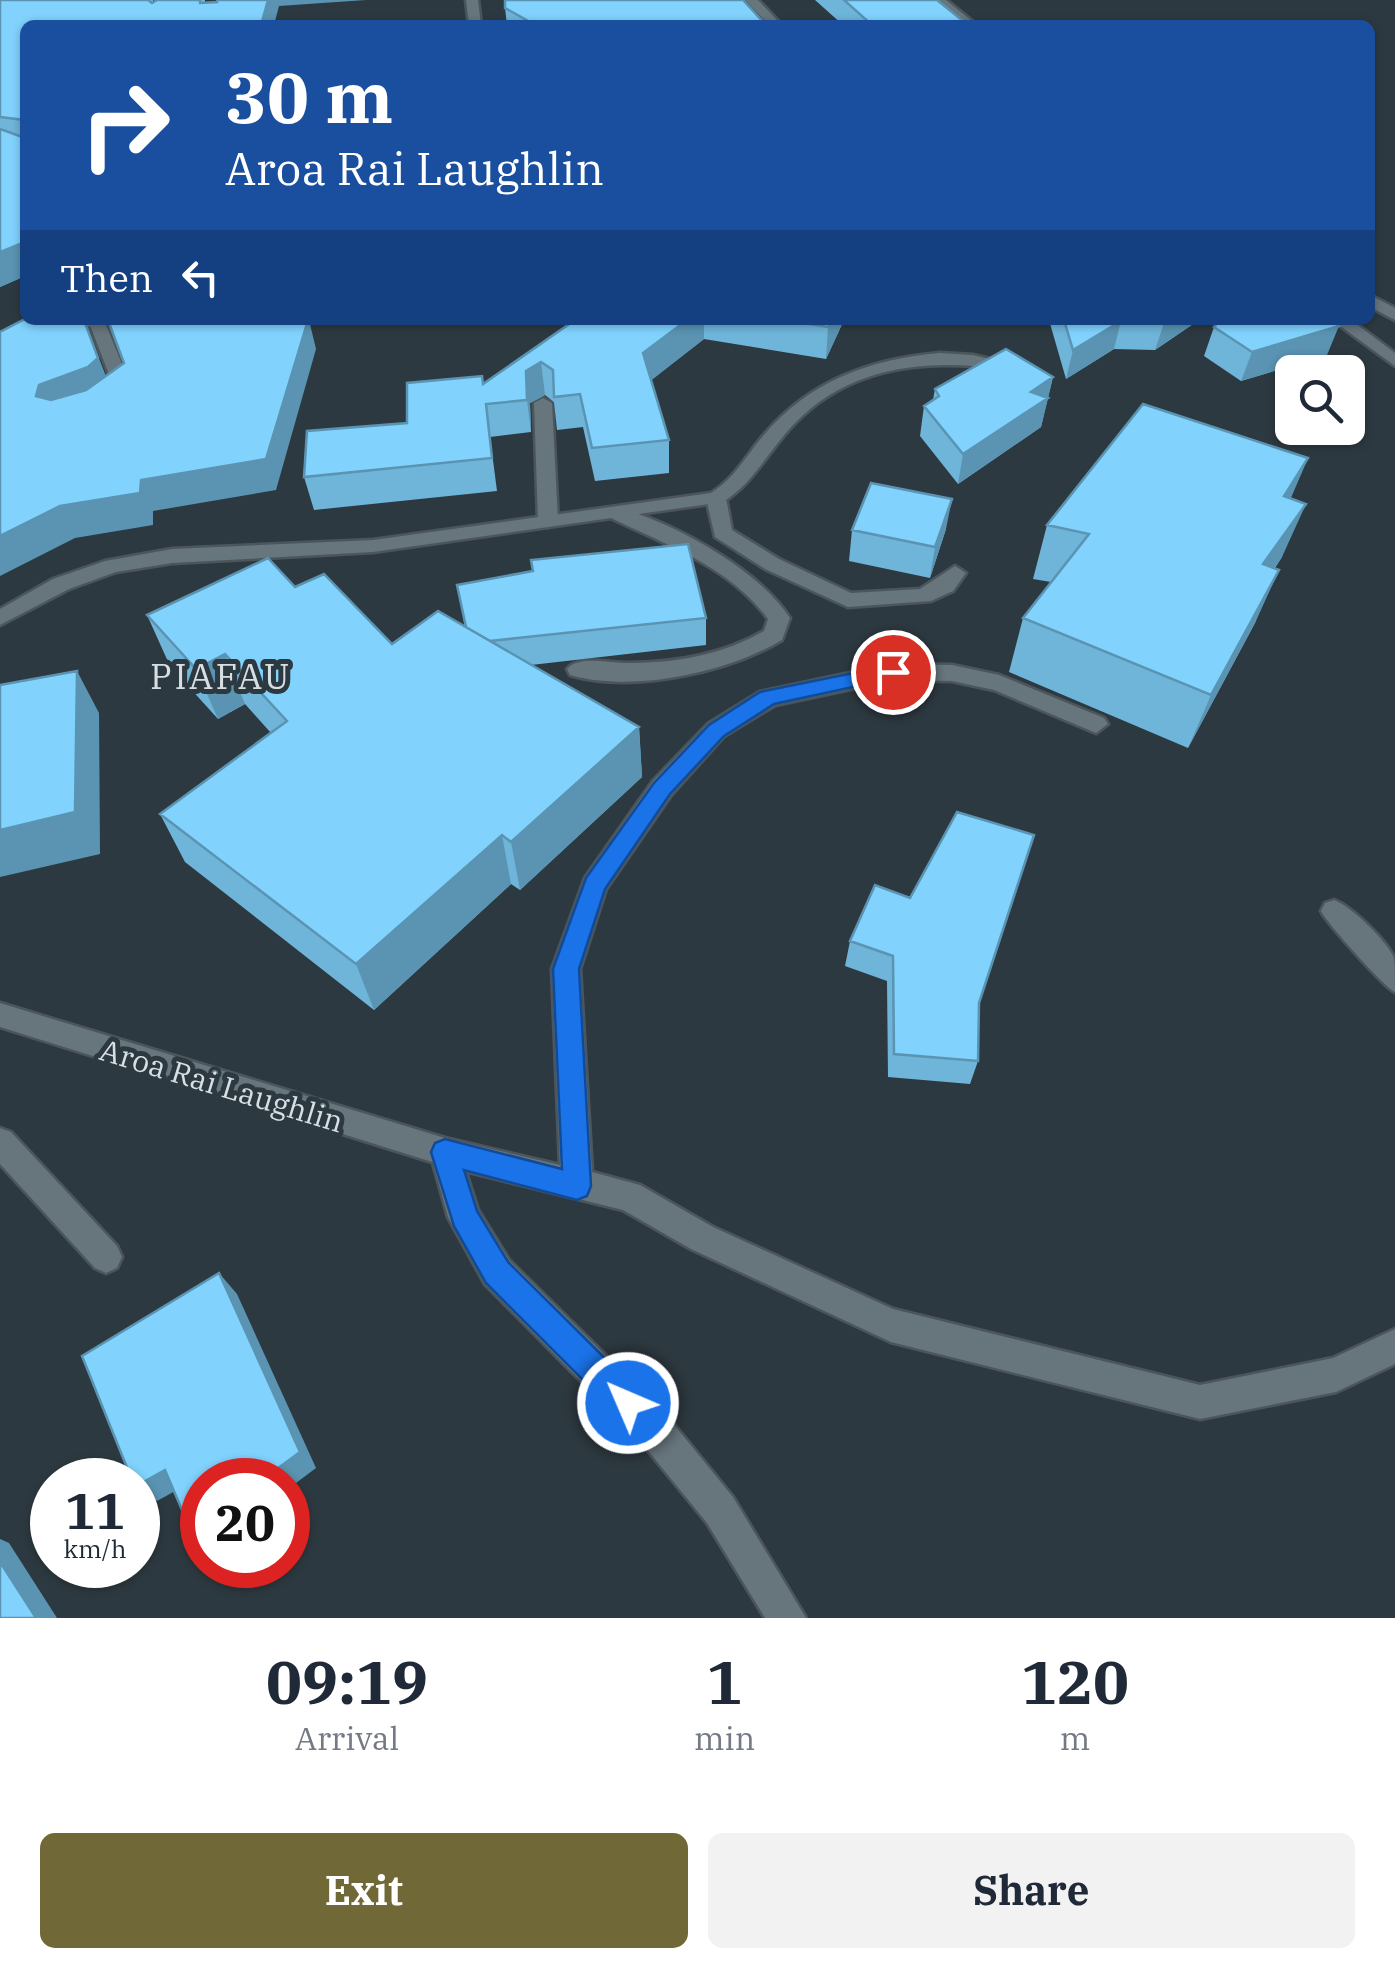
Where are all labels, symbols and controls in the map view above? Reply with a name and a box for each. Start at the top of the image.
text: 30 m [225,51,393,142]
icon: right [60,60,190,190]
text: Aroa Rai Laughlin [225,139,604,197]
icon: left [173,250,228,305]
text: Then [60,253,153,302]
map controls [1275,355,1365,445]
button: search [1275,355,1365,445]
pin [851,630,936,715]
icon: arrive [866,645,921,700]
district label: PIAFAU [150,653,292,699]
street label: Aroa Rai Laughlin [95,1029,349,1141]
position arrow [576,1351,680,1455]
speed limit sign: 20 [180,1458,310,1588]
text: 11 [65,1478,125,1543]
text: km/h [63,1532,127,1565]
text: 09:19 [266,1642,428,1721]
text: 1 [707,1642,743,1721]
text: 120 [1021,1642,1129,1721]
text: Arrival [295,1717,399,1759]
text: min [694,1717,755,1759]
text: m [1060,1717,1090,1759]
button: Exit [40,1833,688,1948]
button: Share [708,1833,1355,1948]

